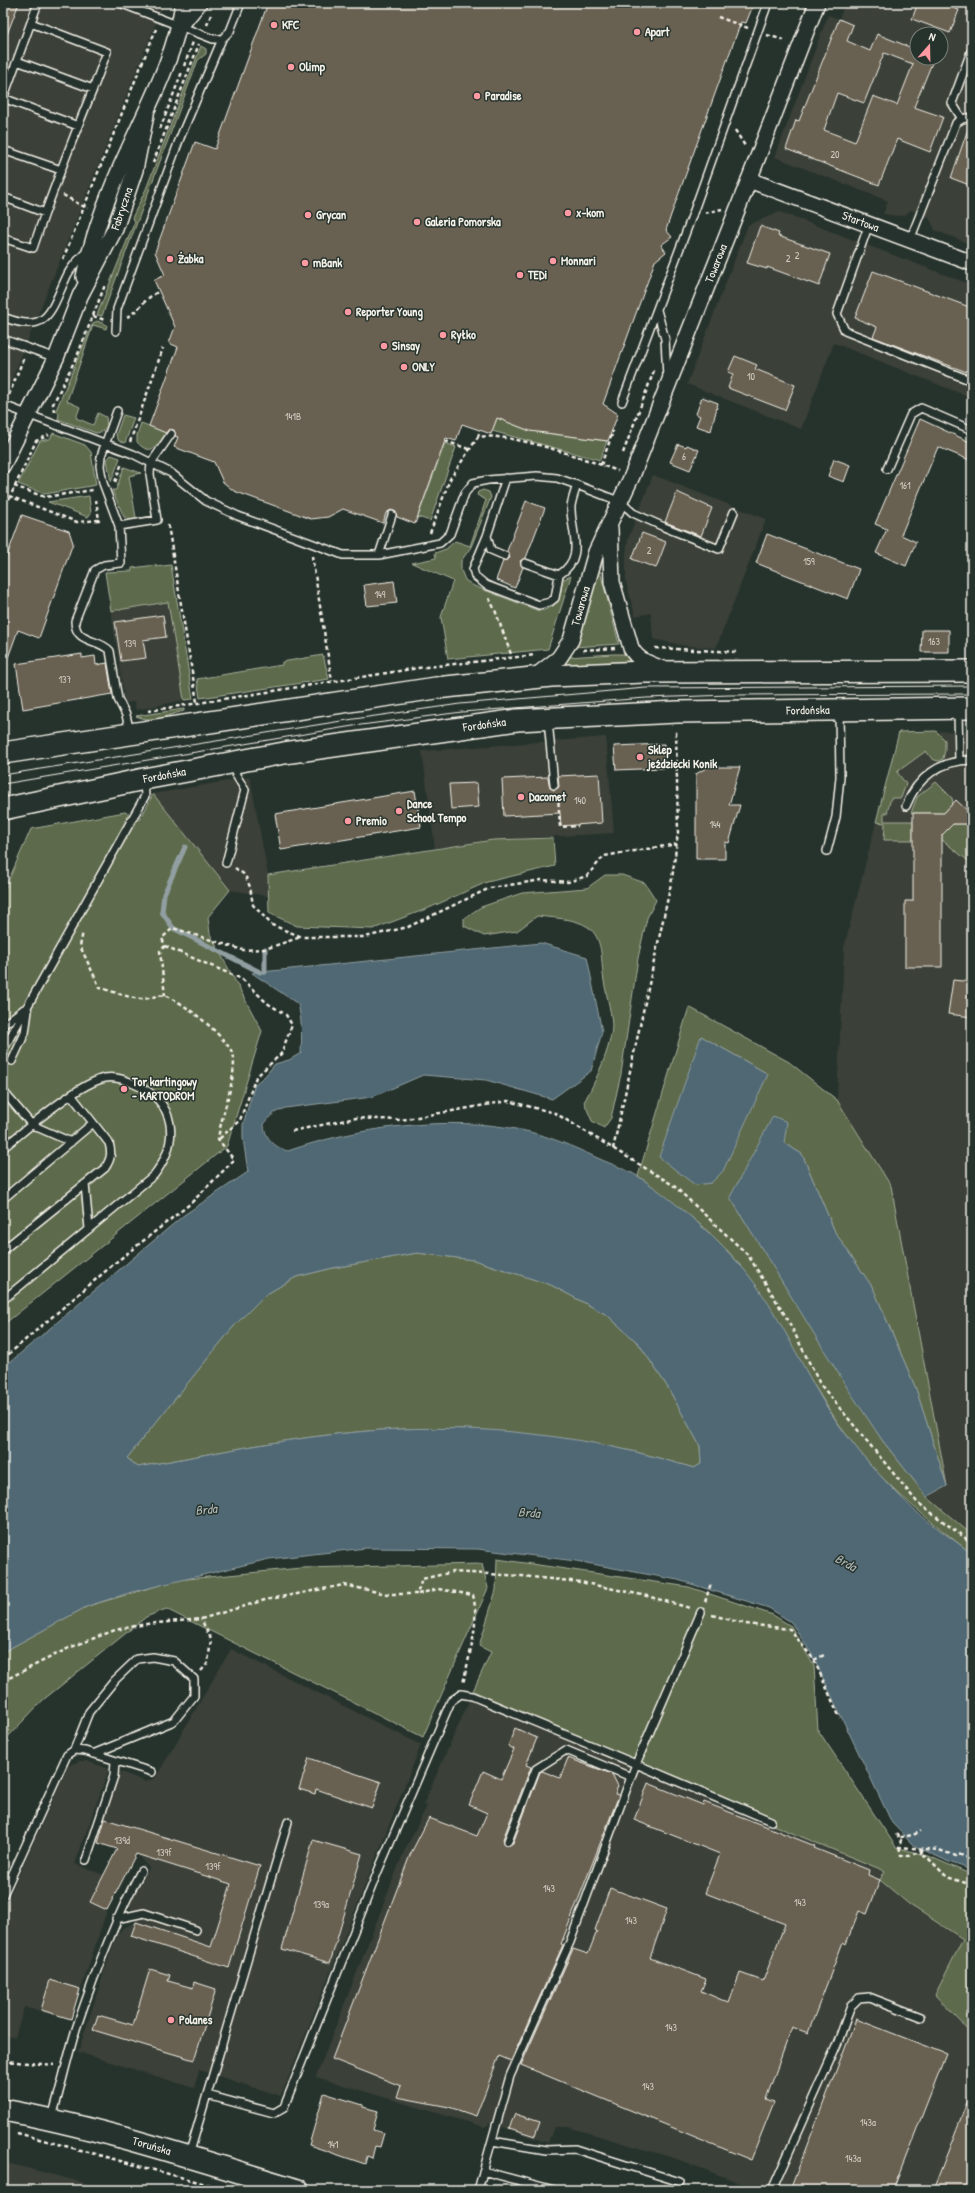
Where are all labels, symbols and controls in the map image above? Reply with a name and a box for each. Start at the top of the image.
place label: KFC [282,16,300,33]
marker: KFC [269,20,279,30]
place label: Apart [645,23,670,41]
north arrow [909,26,949,66]
marker: Apart [632,27,642,37]
text: N [927,29,938,44]
place label: Olimp [299,58,326,76]
marker: Olimp [286,62,296,72]
place label: Paradise [485,87,522,104]
marker: Paradise [472,91,482,101]
house number: 20 [830,148,840,161]
street label: Fabryczna [106,185,137,233]
place label: x-kom [576,204,604,221]
place label: Grycan [316,206,347,224]
street label: Startowa [840,206,882,236]
marker: x-kom [563,208,573,218]
marker: Grycan [303,210,313,220]
place label: Galeria Pomorska [425,213,501,230]
marker: Galeria Pomorska [412,217,422,227]
street label: Towarowa [700,241,731,285]
house number: 2 [795,249,800,262]
place label: Żabka [178,250,204,267]
place label: Monnari [561,252,596,269]
house number: 2 [786,252,791,265]
marker: Żabka [165,254,175,264]
place label: mBank [313,254,342,271]
marker: Monnari [548,256,558,266]
marker: mBank [300,258,310,268]
place label: TEDi [527,266,548,283]
marker: TEDi [515,270,525,280]
place label: Reporter Young [356,303,423,321]
marker: Reporter Young [343,307,353,317]
place label: Ryłko [451,326,476,344]
marker: Ryłko [438,330,448,340]
place label: Sinsay [392,337,420,355]
marker: Sinsay [379,341,389,351]
place label: ONLY [412,358,436,375]
marker: ONLY [399,362,409,372]
house number: 10 [747,370,756,383]
house number: 141B [285,410,301,423]
house number: 6 [682,450,686,463]
house number: 161 [899,479,911,492]
house number: 2 [647,544,652,557]
house number: 159 [803,555,815,568]
street label: Towarowa [566,584,594,628]
house number: 149 [374,588,386,601]
house number: 163 [928,635,941,648]
house number: 139 [124,637,136,650]
house number: 137 [58,673,72,686]
street label: Fordońska [785,701,830,719]
street label: Fordońska [461,713,507,736]
place label: Sklep jeździecki Konik [646,741,717,772]
marker: Sklep jeździecki Konik [635,752,645,762]
street label: Fordońska [141,762,188,787]
place label: Dacomet [529,788,567,805]
marker: Dacomet [516,792,526,802]
house number: 140 [574,794,586,807]
place label: Dance School Tempo [407,795,467,827]
marker: Dance School Tempo [394,806,404,816]
place label: Premio [356,812,387,829]
marker: Premio [343,816,353,826]
house number: 144 [709,818,721,831]
place label: Tor kartingowy - KARTODROM [131,1073,197,1104]
marker: Tor kartingowy - KARTODROM [119,1084,129,1094]
water label: Brda [194,1499,220,1519]
water label: Brda [518,1502,542,1522]
water label: Brda [832,1549,862,1576]
house number: 139d [114,1834,130,1847]
house number: 139f [156,1846,172,1859]
house number: 139f [205,1860,221,1873]
house number: 143 [543,1882,555,1895]
house number: 143 [794,1896,806,1909]
house number: 139a [313,1898,329,1911]
house number: 143 [625,1914,637,1927]
place label: Polanes [179,2011,213,2028]
marker: Polanes [166,2015,176,2025]
house number: 143 [665,2021,677,2034]
house number: 143 [642,2080,654,2093]
house number: 143a [860,2116,876,2129]
street label: Toruńska [130,2132,174,2159]
house number: 141 [327,2138,339,2151]
house number: 143a [845,2152,861,2165]

